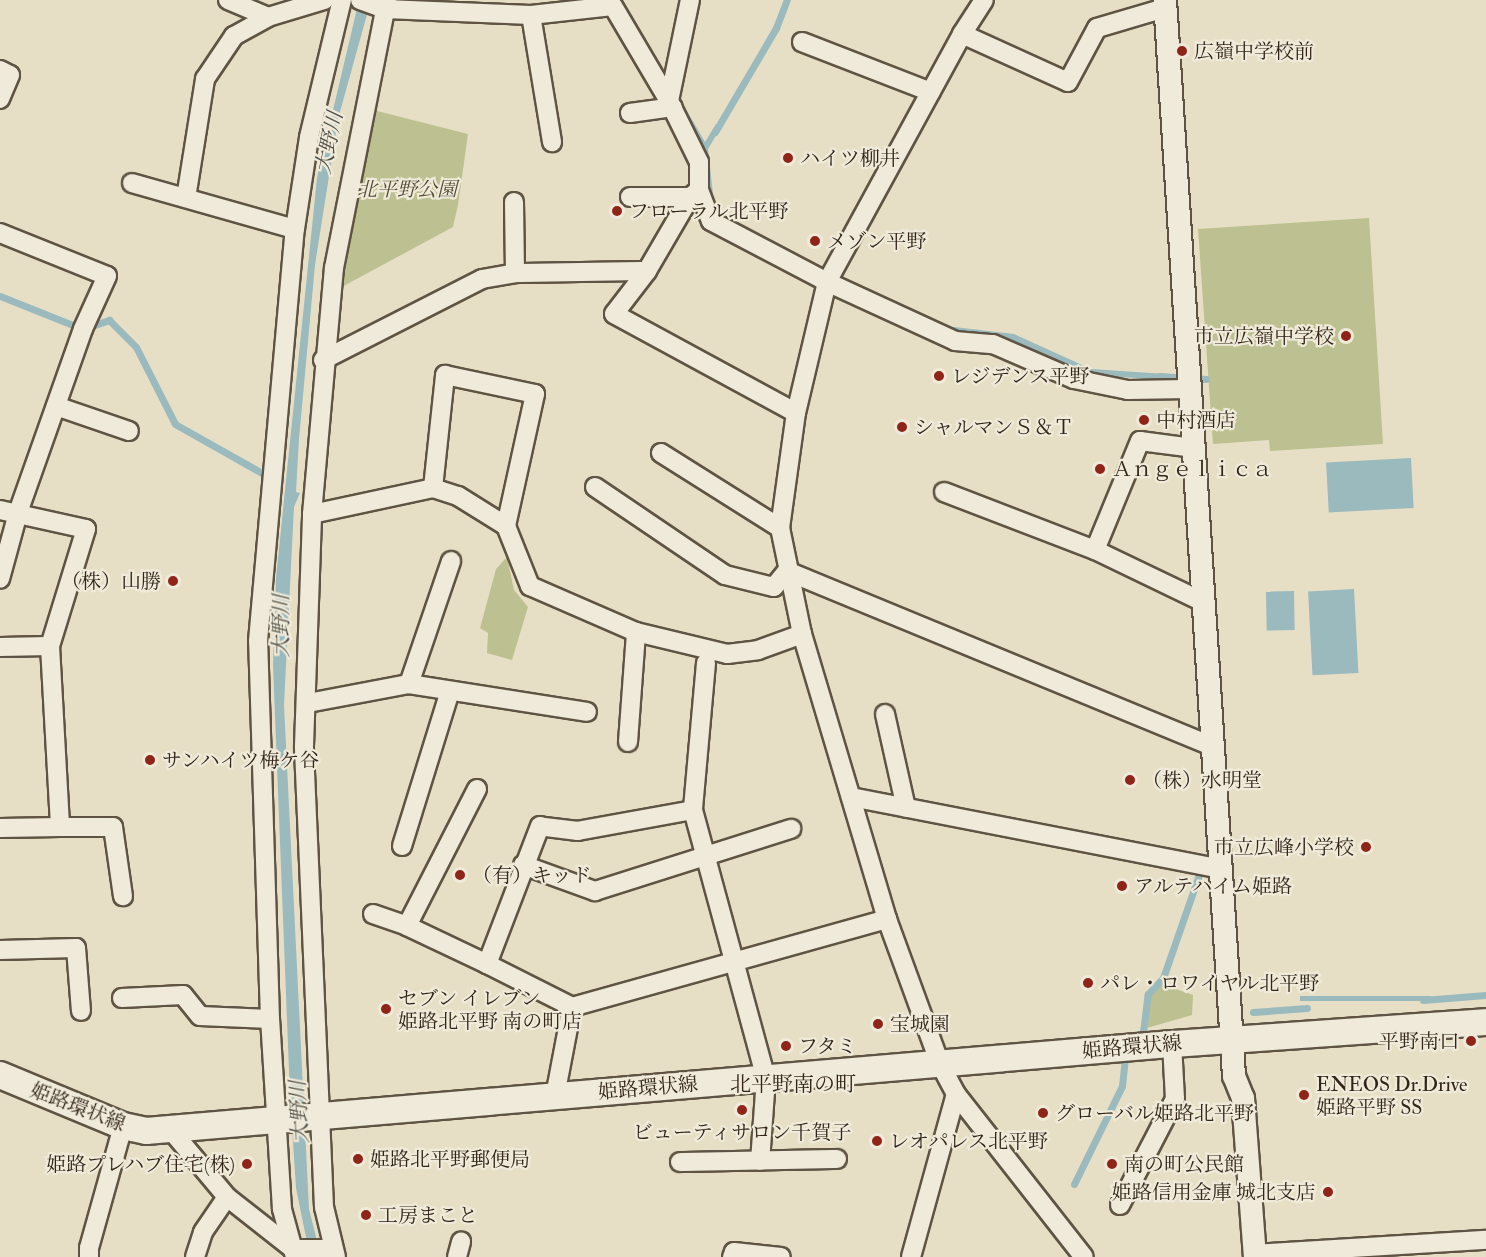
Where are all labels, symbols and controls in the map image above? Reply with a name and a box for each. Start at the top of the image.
place label: 広嶺中学校前 [1194,39,1314,63]
marker: 広嶺中学校前 [1175,44,1189,58]
water label: 大野川 [311,110,349,176]
place label: ハイツ柳井 [800,146,900,170]
marker: ハイツ柳井 [781,151,795,165]
park label: 北平野公園 [357,177,457,201]
place label: フローラル北平野 [629,199,789,223]
marker: フローラル北平野 [610,204,624,218]
place label: メゾン平野 [827,229,927,253]
marker: メゾン平野 [808,234,822,248]
place label: 市立広嶺中学校 [1194,324,1334,348]
marker: 市立広嶺中学校 [1339,329,1353,343]
place label: レジデンス平野 [951,364,1091,388]
marker: レジデンス平野 [932,369,946,383]
place label: 中村酒店 [1156,408,1236,432]
marker: 中村酒店 [1137,413,1151,427]
place label: シャルマンＳ＆Ｔ [914,415,1074,439]
marker: シャルマンＳ＆Ｔ [895,420,909,434]
place label: Ａｎｇｅｌｉｃａ [1112,457,1272,481]
marker: Ａｎｇｅｌｉｃａ [1093,462,1107,476]
place label: （株）山勝 [61,569,161,593]
marker: （株）山勝 [166,574,180,588]
water label: 大野川 [269,595,295,657]
place label: サンハイツ梅ケ谷 [162,748,322,772]
marker: サンハイツ梅ケ谷 [143,753,157,767]
place label: （株）水明堂 [1142,768,1262,792]
marker: （株）水明堂 [1123,773,1137,787]
place label: 市立広峰小学校 [1214,835,1354,859]
marker: 市立広峰小学校 [1359,840,1373,854]
place label: （有）キッド [472,863,592,887]
marker: （有）キッド [453,868,467,882]
place label: アルテハイム姫路 [1134,874,1294,898]
marker: アルテハイム姫路 [1115,879,1129,893]
place label: パレ・ロワイヤル北平野 [1100,971,1320,995]
marker: パレ・ロワイヤル北平野 [1081,976,1095,990]
place label: セブン イレブン 姫路北平野 南の町店 [398,986,582,1033]
marker: セブン イレブン 姫路北平野 南の町店 [379,1002,393,1016]
place label: 宝城園 [890,1012,950,1036]
marker: 宝城園 [871,1017,885,1031]
place label: 平野南口 [1379,1029,1459,1053]
street label: 姫路環状線 [1081,1031,1183,1063]
place label: フタミ [798,1034,858,1058]
marker: 平野南口 [1464,1034,1478,1048]
marker: フタミ [779,1039,793,1053]
street label: 姫路環状線 [597,1072,699,1104]
district label: 北平野南の町 [730,1072,856,1098]
place label: ENEOS Dr.Drive 姫路平野 SS [1316,1072,1467,1119]
street label: 姫路環状線 [27,1078,129,1136]
water label: 大野川 [286,1080,314,1144]
marker: ENEOS Dr.Drive 姫路平野 SS [1297,1088,1311,1102]
place label: グローバル姫路北平野 [1055,1101,1255,1125]
marker: ビューティサロン千賀子 [735,1103,749,1117]
marker: グローバル姫路北平野 [1036,1106,1050,1120]
place label: ビューティサロン千賀子 [632,1120,852,1144]
place label: レオパレス北平野 [889,1129,1049,1153]
marker: レオパレス北平野 [870,1134,884,1148]
place label: 姫路北平野郵便局 [370,1147,530,1171]
place label: 姫路プレハブ住宅(株) [44,1152,235,1176]
marker: 姫路北平野郵便局 [351,1152,365,1166]
place label: 南の町公民館 [1124,1152,1244,1176]
marker: 姫路プレハブ住宅(株) [240,1157,254,1171]
marker: 南の町公民館 [1105,1157,1119,1171]
place label: 姫路信用金庫 城北支店 [1112,1180,1316,1204]
marker: 姫路信用金庫 城北支店 [1321,1185,1335,1199]
place label: 工房まこと [378,1203,478,1227]
marker: 工房まこと [359,1208,373,1222]

